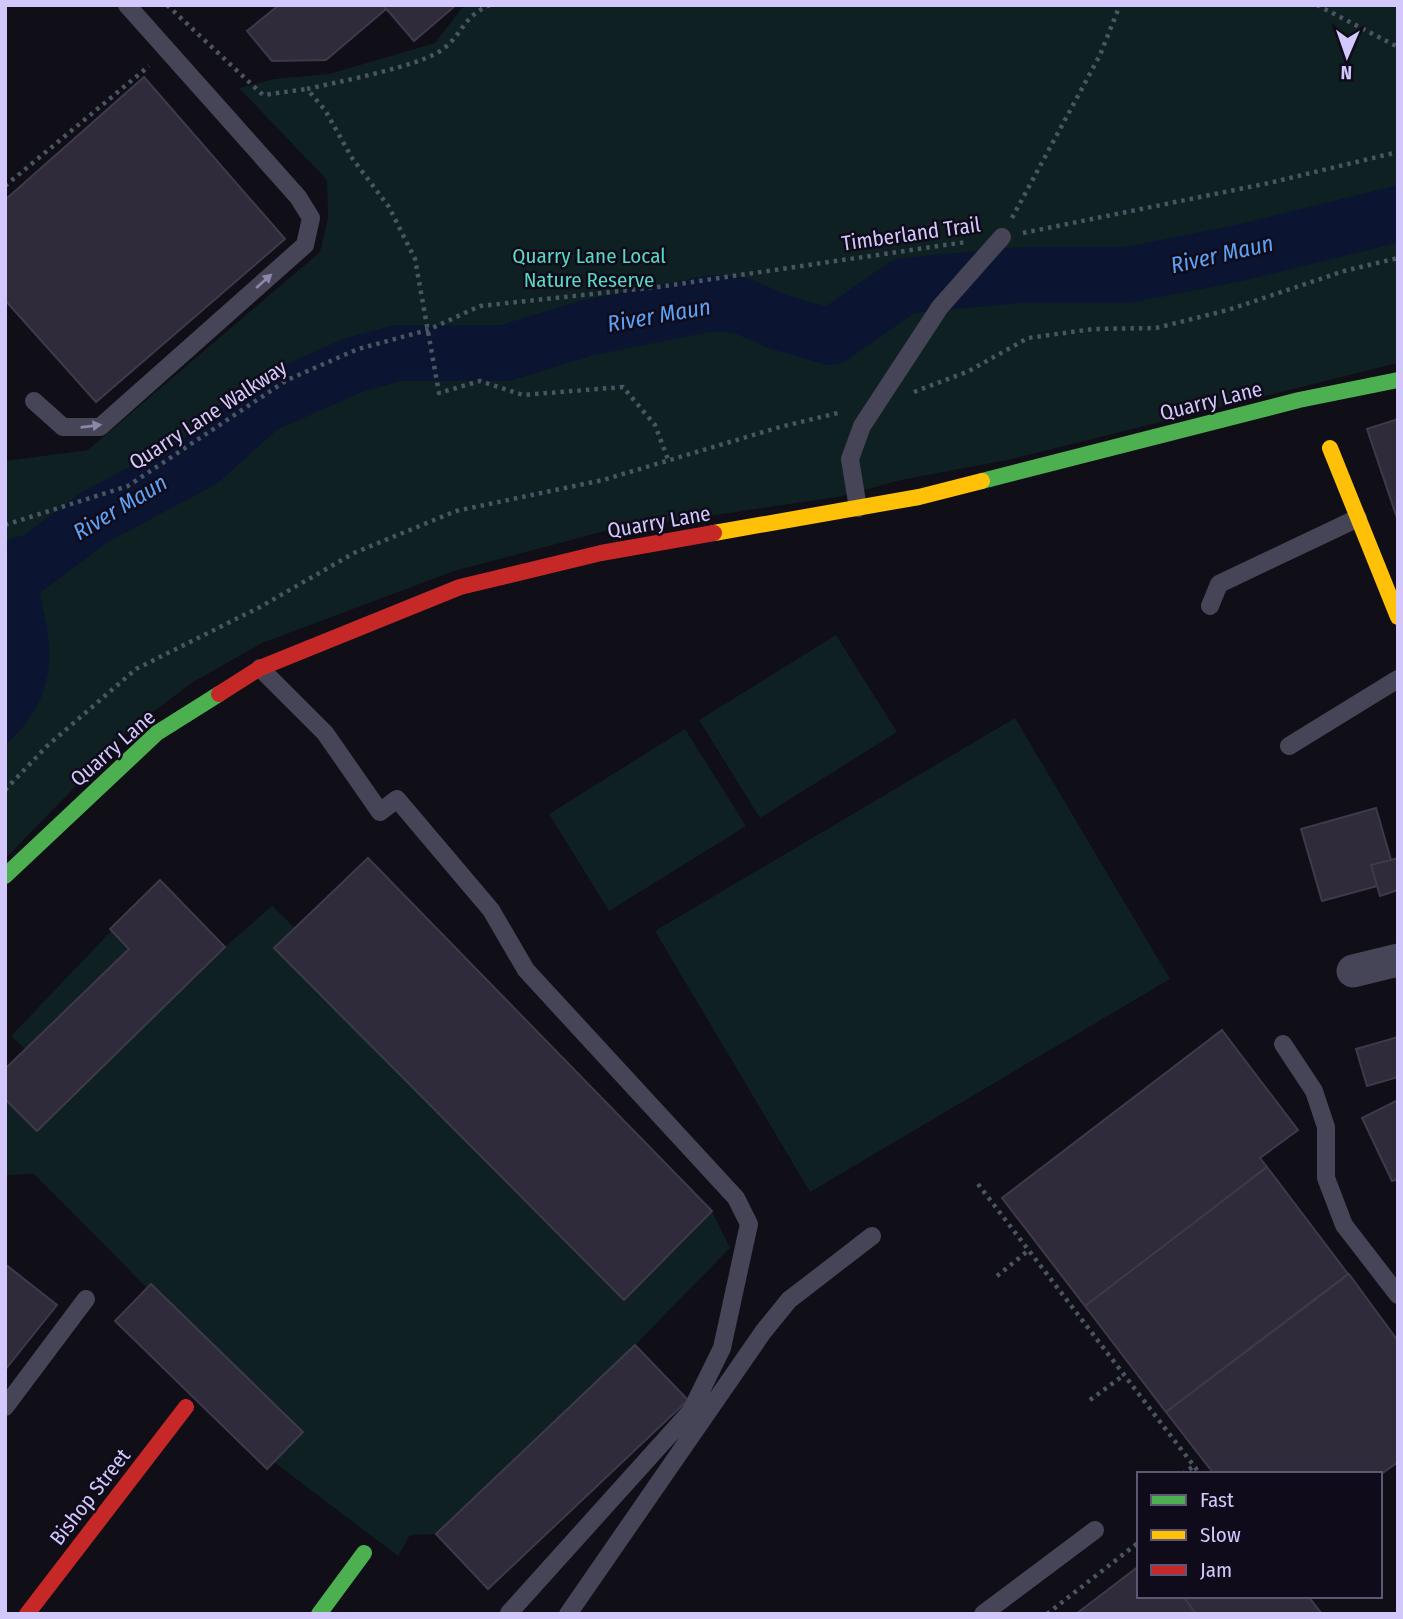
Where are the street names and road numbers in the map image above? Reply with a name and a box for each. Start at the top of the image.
street label: Timberland Trail [840,211,983,257]
street label: Quarry Lane Walkway [124,354,292,476]
street label: Quarry Lane [1157,376,1265,426]
street label: Quarry Lane [605,500,713,544]
street label: Quarry Lane [65,704,161,792]
street label: Bishop Street [44,1443,136,1551]

